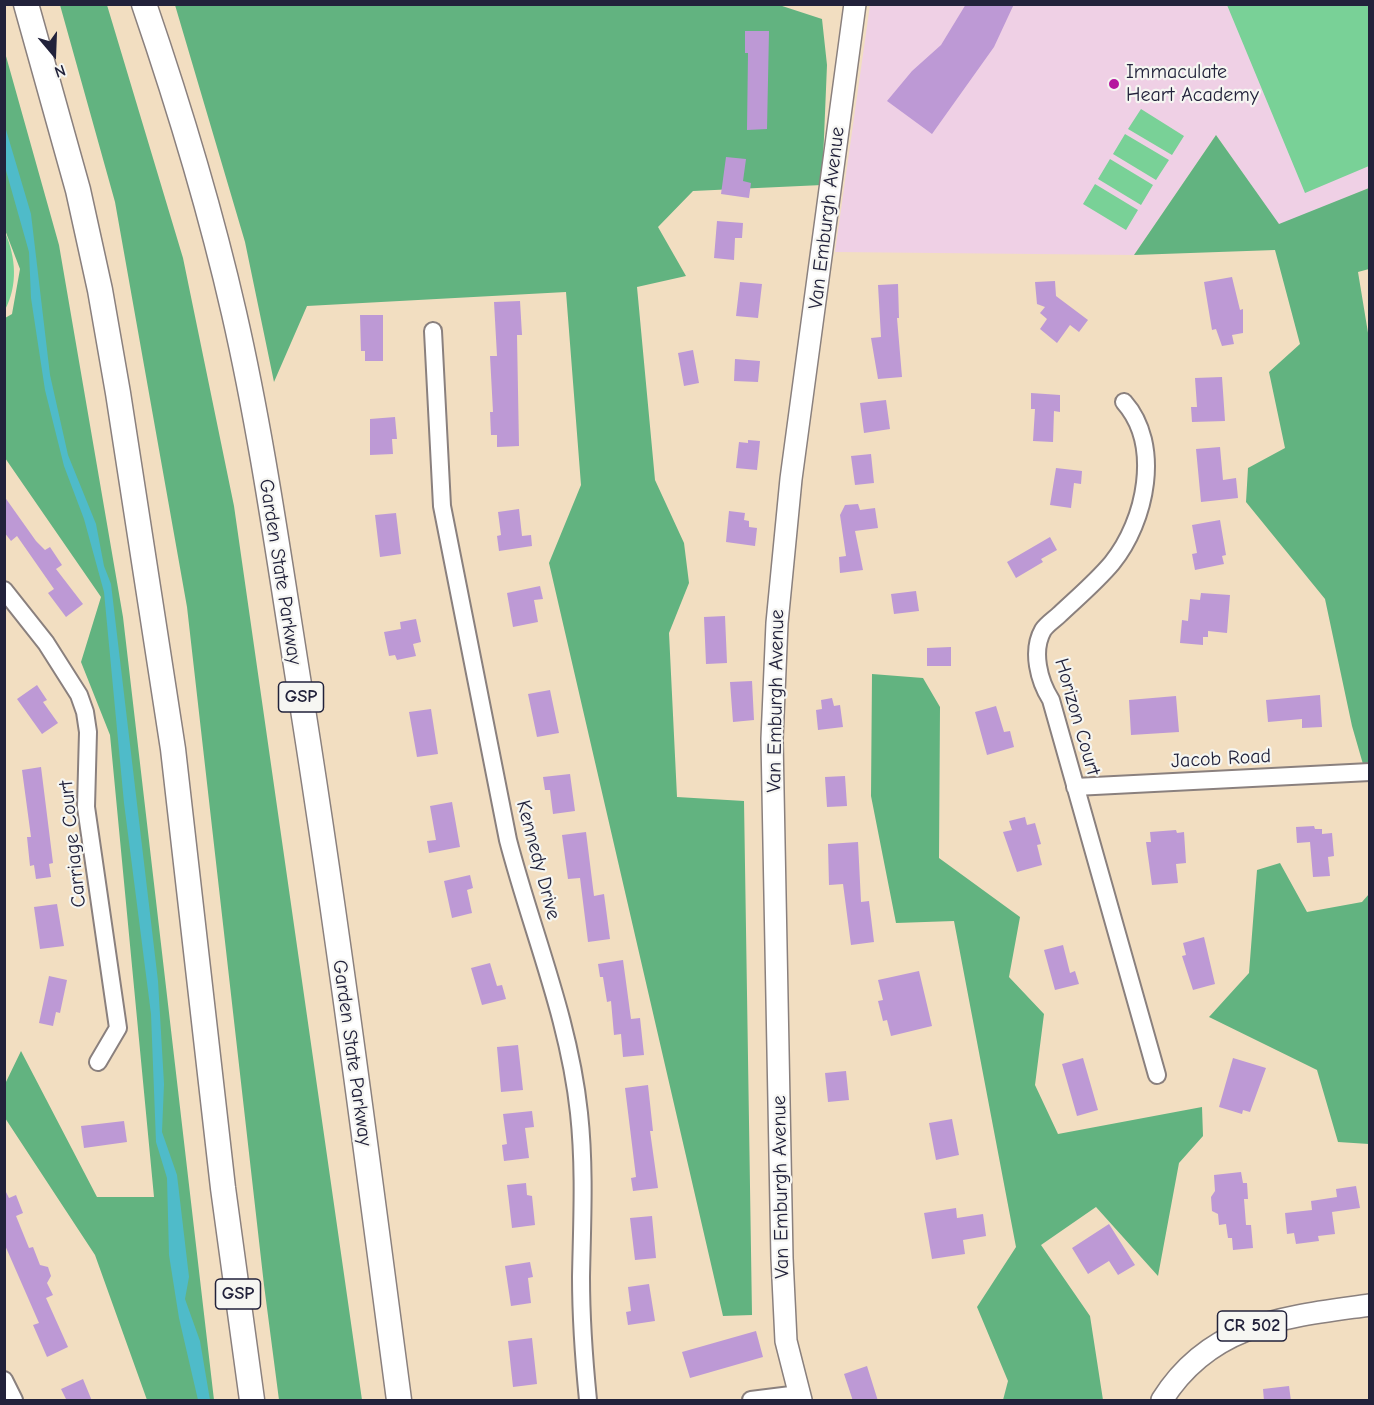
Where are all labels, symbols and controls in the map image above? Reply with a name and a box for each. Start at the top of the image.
north arrow [24,24,84,84]
place label: Immaculate Heart Academy [1126,60,1259,107]
text: N [52,61,68,81]
marker: Immaculate Heart Academy [1107,77,1121,91]
street label: Van Emburgh Avenue [804,126,850,310]
street label: Garden State Parkway [253,477,307,667]
street label: Van Emburgh Avenue [762,609,790,793]
street label: Horizon Court [1049,656,1105,778]
road number: GSP [278,682,324,712]
street label: Jacob Road [1170,744,1272,774]
street label: Carriage Court [54,779,92,909]
street label: Kennedy Drive [511,798,565,922]
street label: Garden State Parkway [327,958,377,1148]
street label: Van Emburgh Avenue [767,1095,795,1279]
road number: GSP [216,1279,260,1309]
road number: CR 502 [1218,1311,1286,1341]

